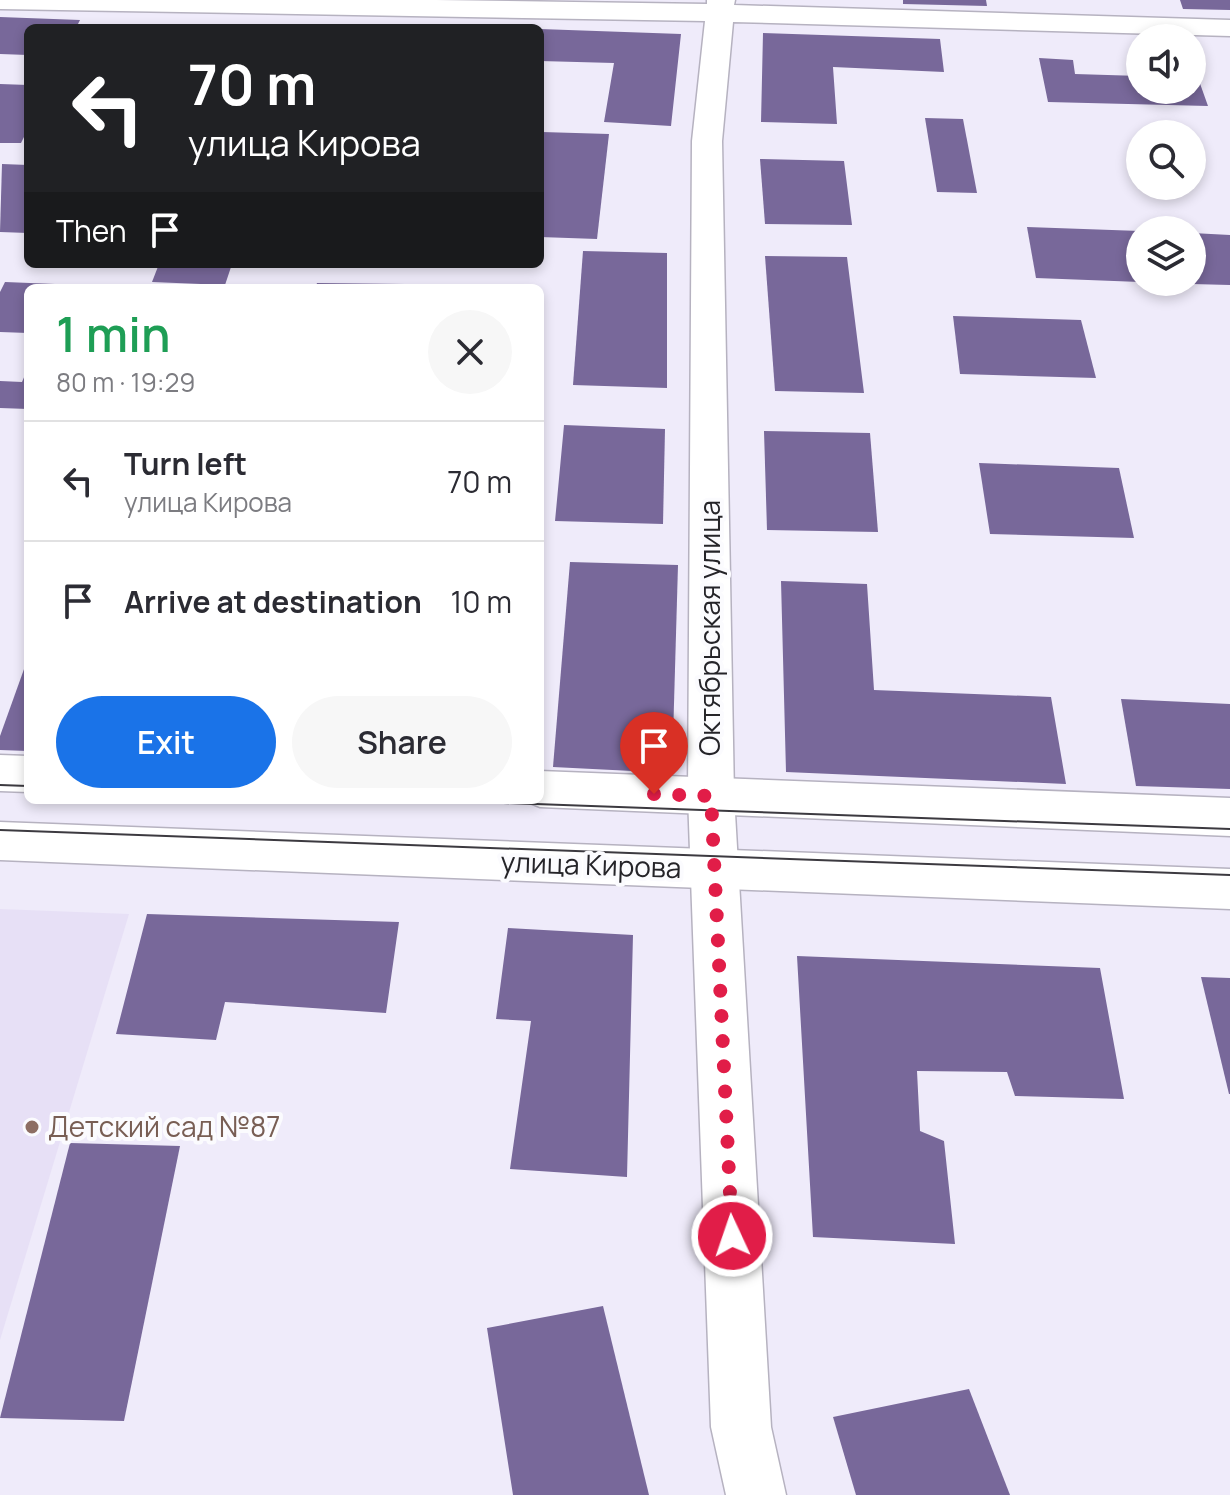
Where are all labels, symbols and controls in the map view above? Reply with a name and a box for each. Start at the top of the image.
map controls [1126,24,1206,296]
button: sound [1126,24,1206,104]
text: 70 m [188,45,316,122]
icon: left [56,56,160,160]
text: улица Кирова [188,118,421,167]
button: search [1126,120,1206,200]
icon: arrive [143,208,187,252]
text: Then [56,210,127,251]
button: layers [1126,216,1206,296]
text: 1 min [56,301,170,366]
button: close [428,310,512,394]
text: 80 m · 19:29 [56,364,196,400]
text: Turn left [124,443,247,484]
icon: left [56,459,100,503]
text: 70 m [447,461,512,502]
text: улица Кирова [124,484,292,520]
street label: Октябрьская улица [690,500,728,756]
icon: arrive [56,579,100,623]
text: Arrive at destination [124,581,422,622]
text: 10 m [451,581,512,622]
button: Exit [56,696,276,788]
button: Share [292,696,512,788]
pin [620,712,688,794]
icon: arrive [632,724,676,768]
street label: улица Кирова [500,842,682,886]
place label: Детский сад №87 [48,1107,280,1145]
marker: Детский сад №87 [23,1118,41,1136]
position arrow [690,1194,774,1278]

